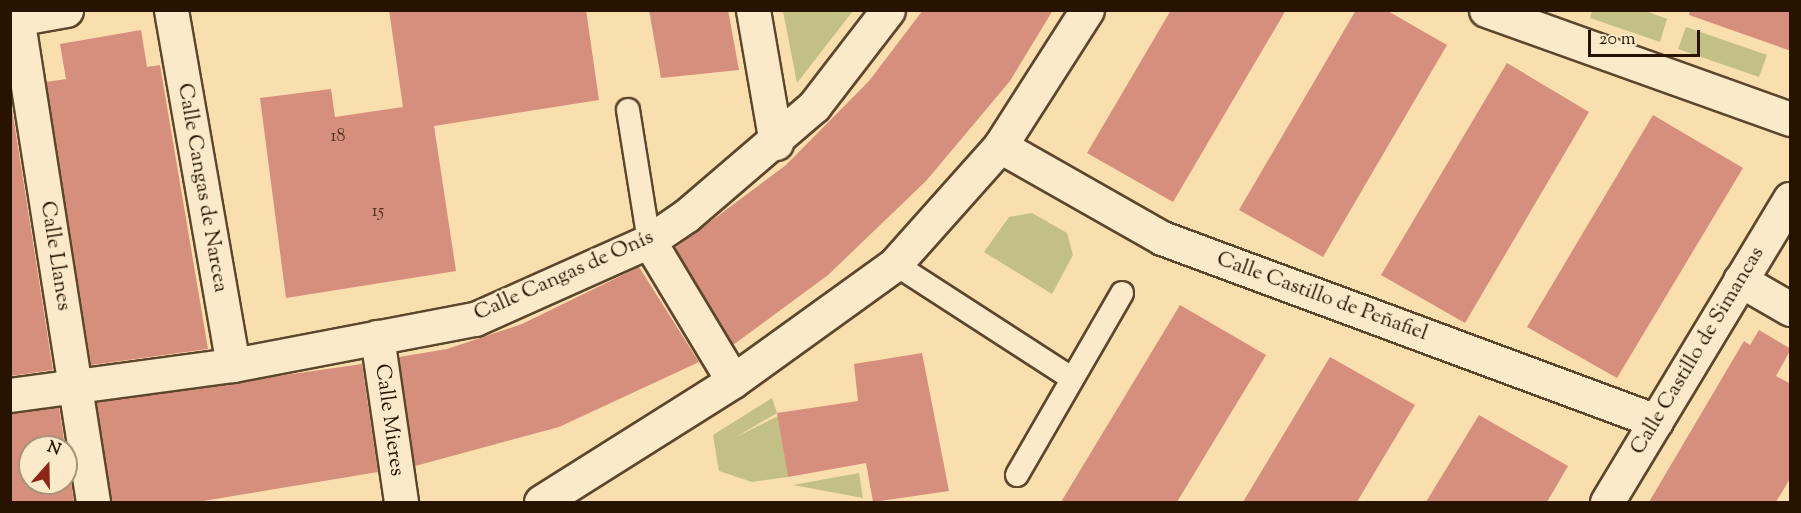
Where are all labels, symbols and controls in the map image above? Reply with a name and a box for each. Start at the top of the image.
scale bar [1591,18,1704,56]
text: 20 m [1599,27,1636,53]
street label: Calle Cangas de Narcea [171,81,233,295]
house number: 18 [330,126,346,148]
street label: Calle Llanes [34,199,76,313]
house number: 15 [372,201,384,223]
street label: Calle Cangas de Onís [470,225,658,327]
street label: Calle Castillo de Simancas [1626,242,1770,460]
street label: Calle Castillo de Peñafiel [1213,247,1431,347]
street label: Calle Mieres [369,362,409,478]
north arrow [18,435,78,495]
text: N [44,437,64,462]

